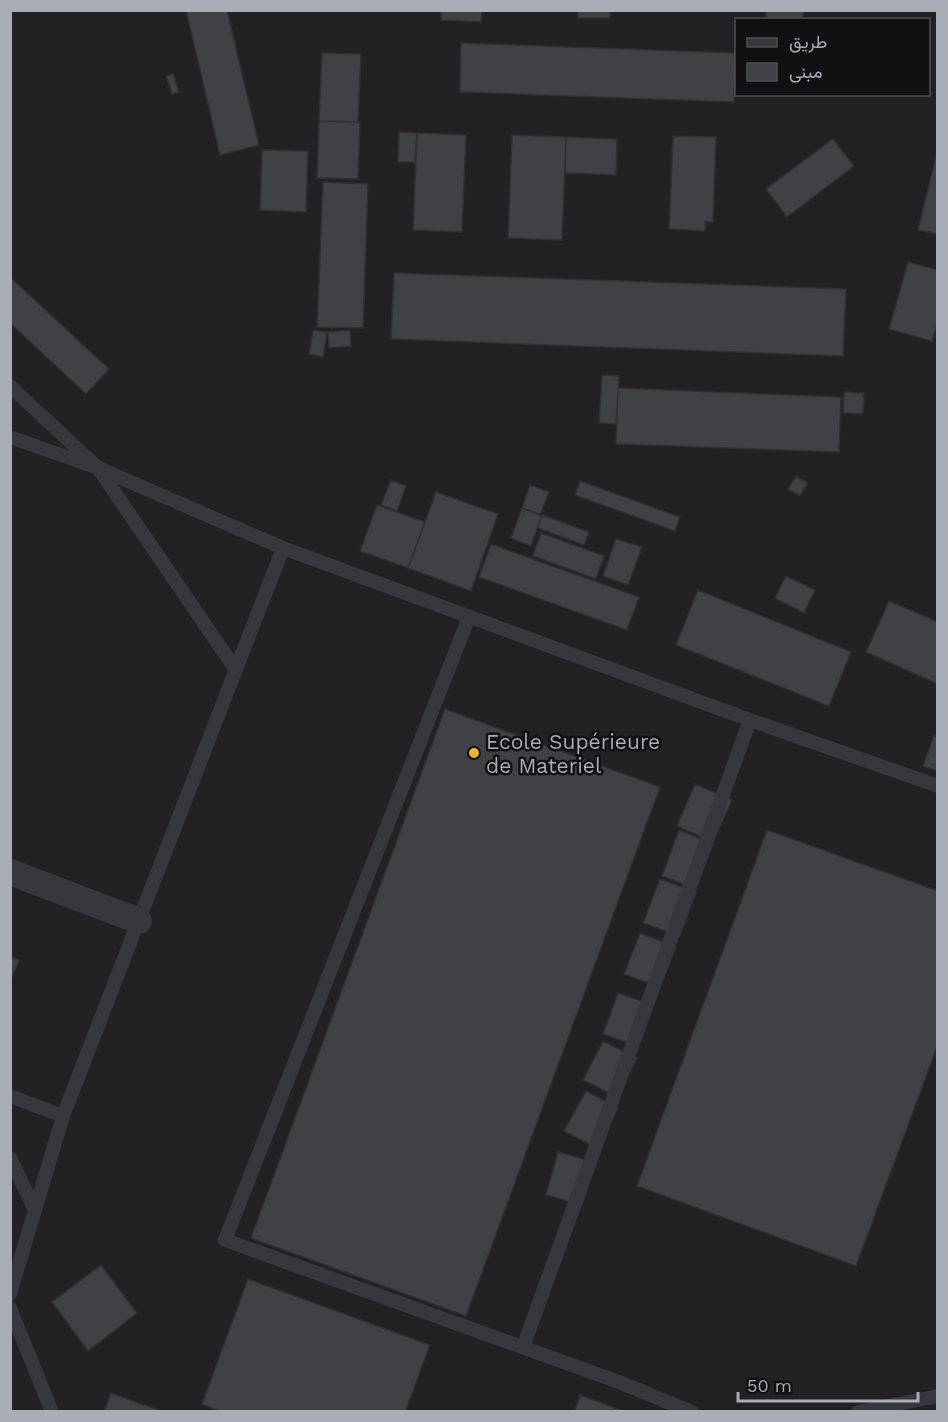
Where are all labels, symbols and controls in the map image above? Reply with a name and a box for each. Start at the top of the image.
legend [735,18,930,96]
text: طريق [789,31,827,53]
text: مبنى [789,61,823,83]
place label: Ecole Supérieure de Materiel [486,729,660,778]
marker: Ecole Supérieure de Materiel [467,746,481,760]
scale bar [738,1365,918,1403]
text: 50 m [747,1375,792,1396]

